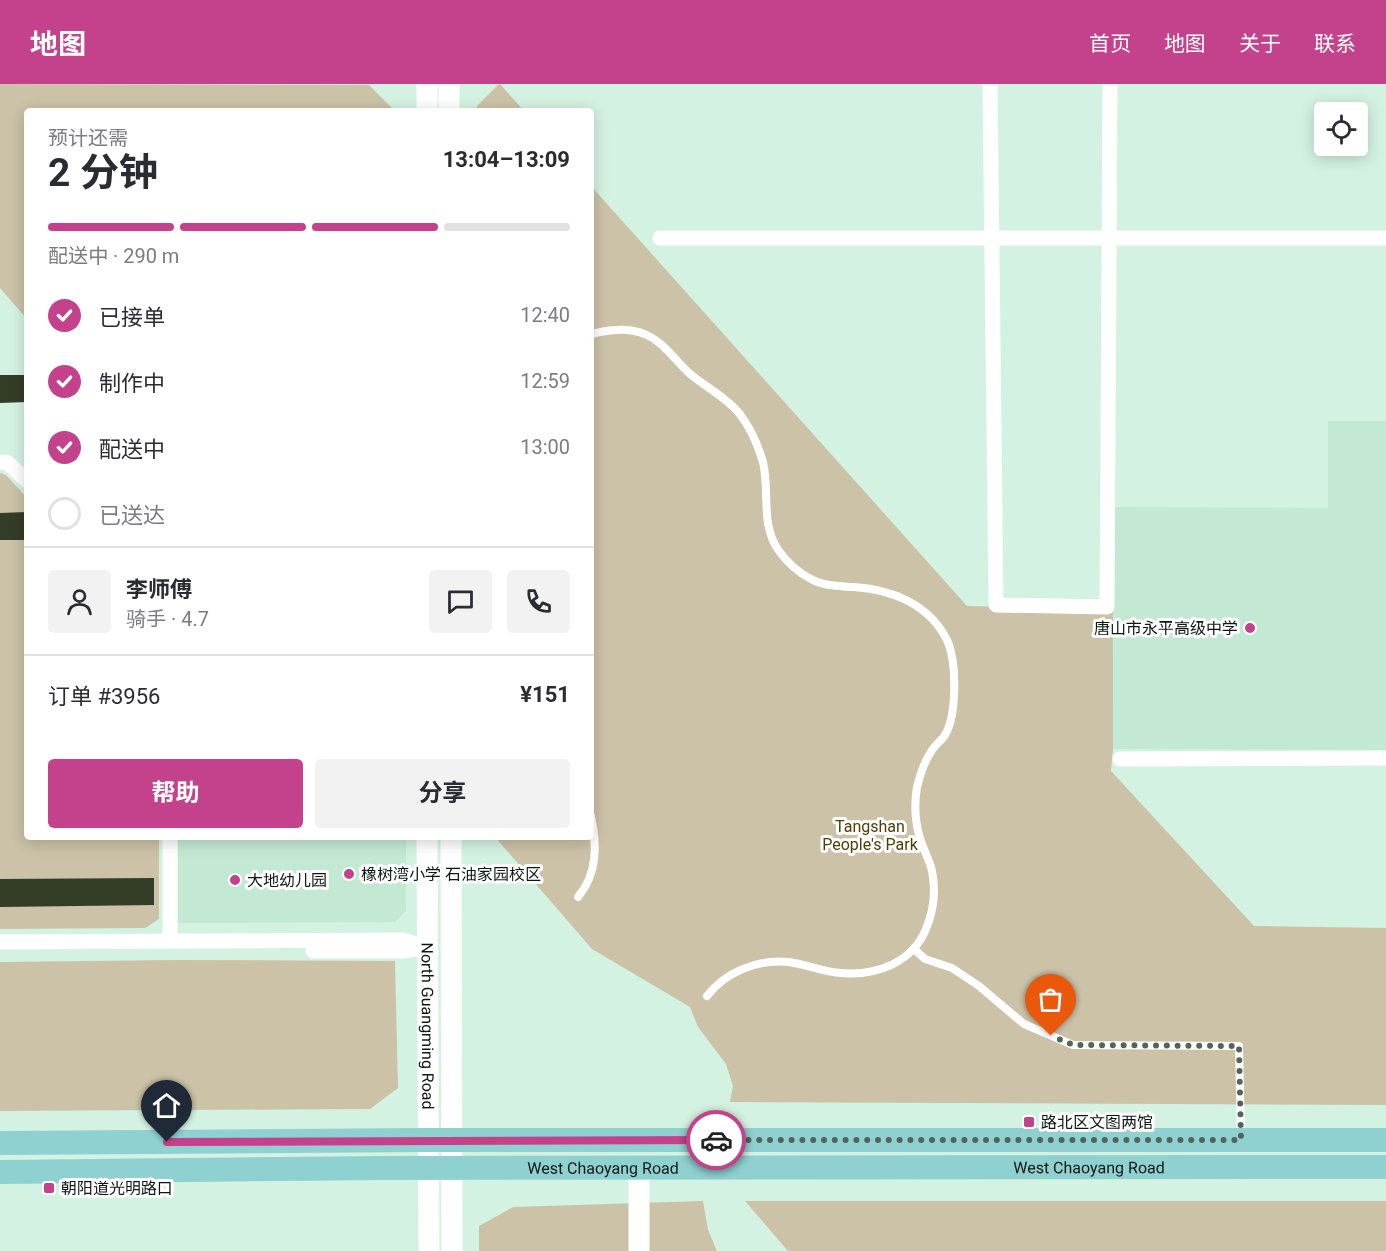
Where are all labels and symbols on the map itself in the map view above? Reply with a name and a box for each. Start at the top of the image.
place label: 唐山市永平高级中学 [1094,619,1238,638]
marker: 唐山市永平高级中学 [1243,621,1257,635]
park label: Tangshan People's Park [822,817,919,854]
place label: 橡树湾小学 石油家园校区 [361,865,541,884]
marker: 橡树湾小学 石油家园校区 [342,867,356,881]
place label: 大地幼儿园 [247,871,327,890]
marker: 大地幼儿园 [228,873,242,887]
street label: North Guangming Road [418,942,438,1110]
pin [1025,974,1076,1036]
pin [141,1080,192,1142]
courier [686,1110,746,1170]
place label: 路北区文图两馆 [1041,1113,1153,1132]
marker: 路北区文图两馆 [1022,1115,1036,1129]
street label: West Chaoyang Road [527,1158,679,1177]
street label: West Chaoyang Road [1013,1158,1165,1177]
place label: 朝阳道光明路口 [61,1179,173,1198]
marker: 朝阳道光明路口 [42,1181,56,1195]

